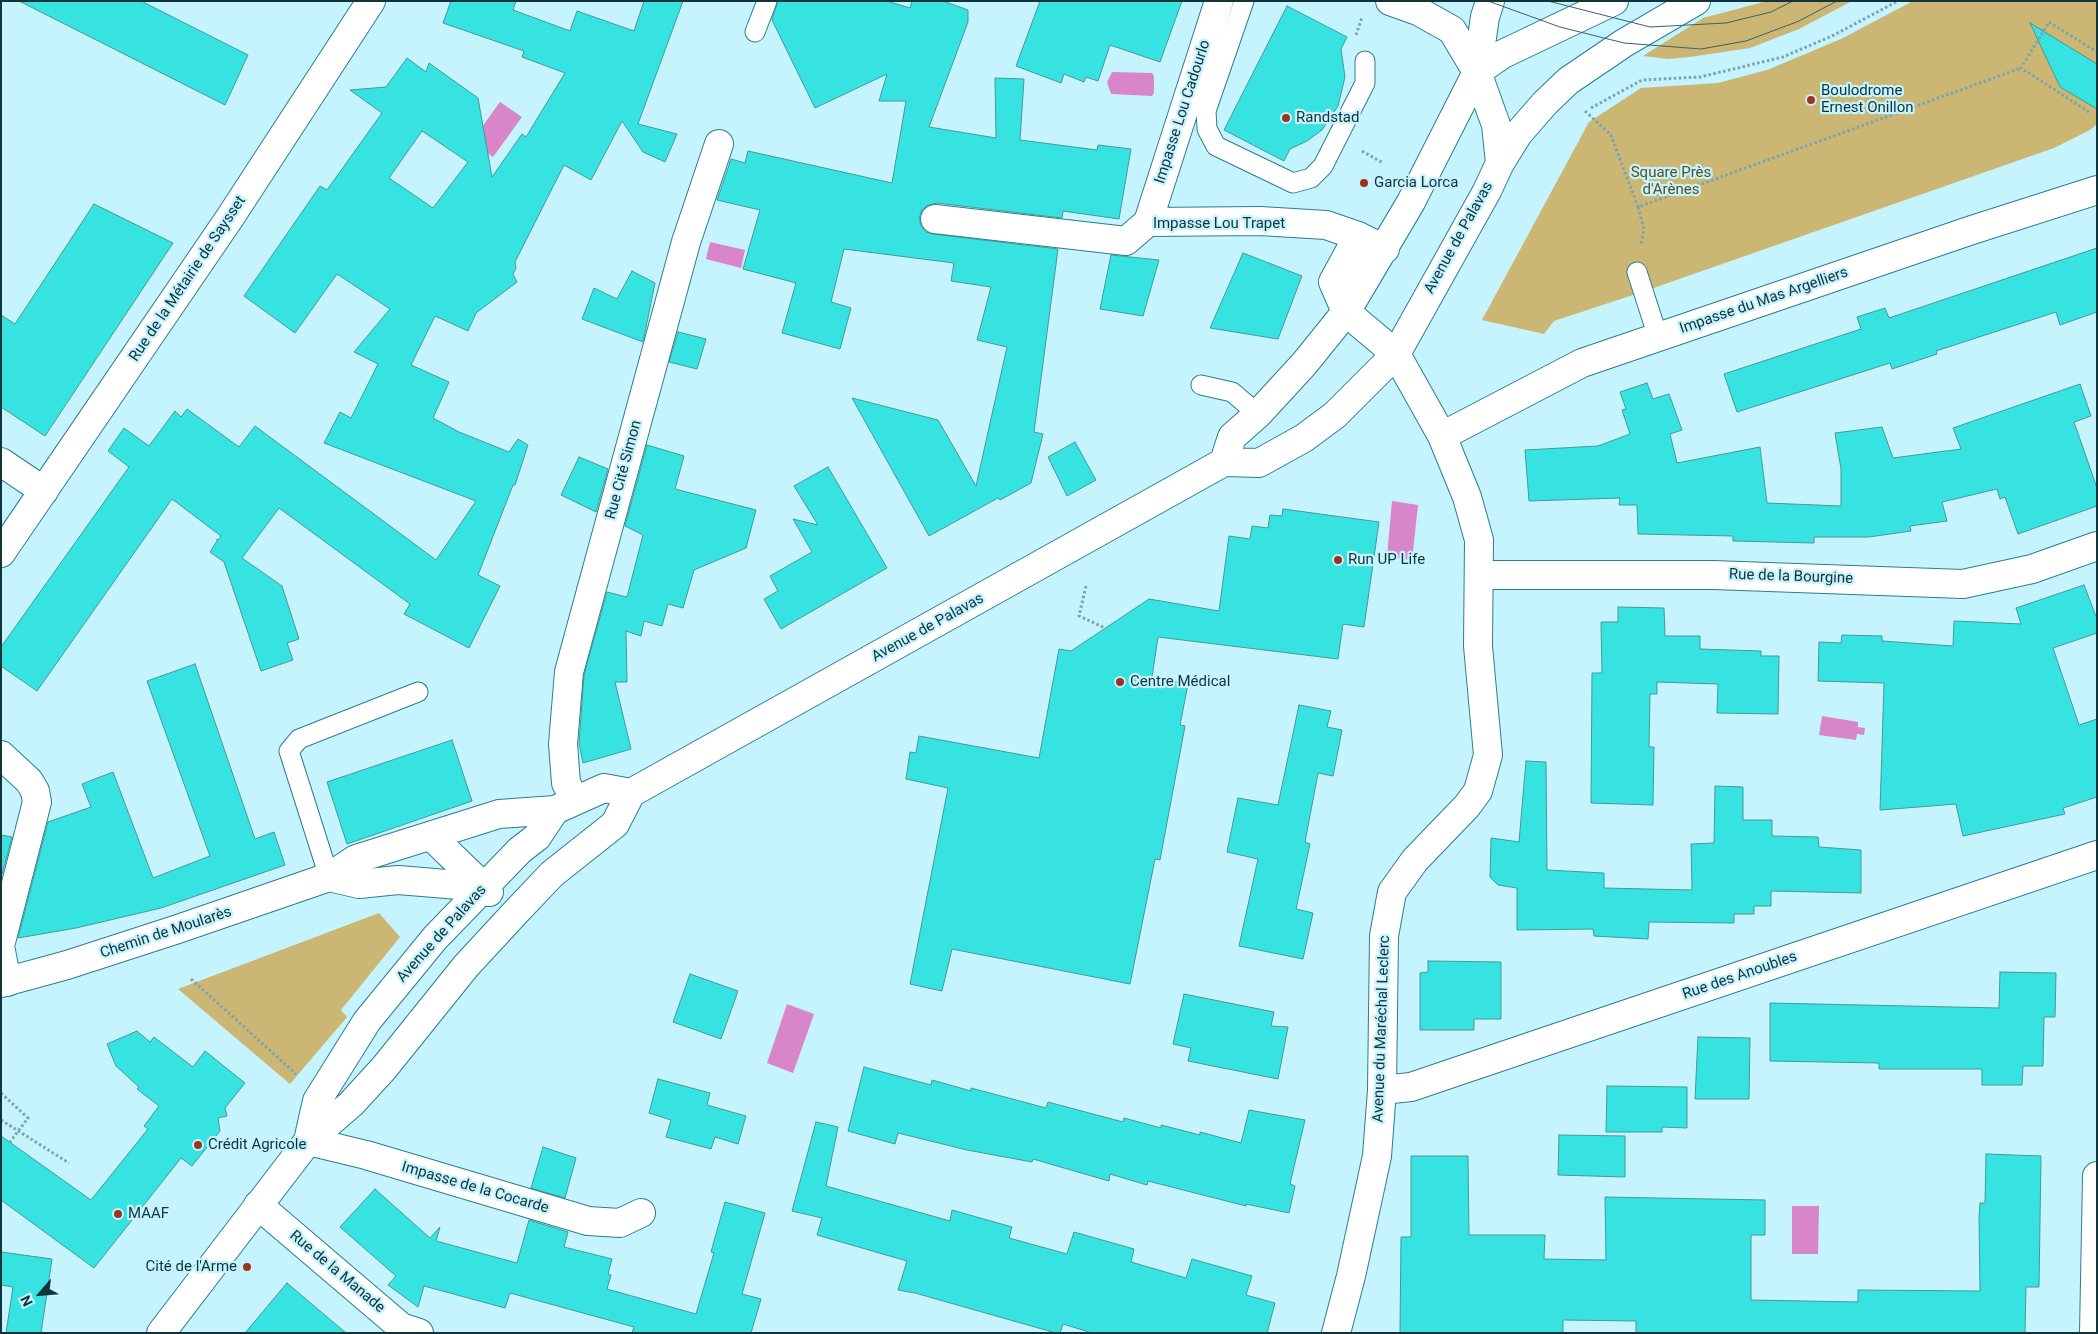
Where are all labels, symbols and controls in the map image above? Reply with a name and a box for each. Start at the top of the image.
street label: Impasse Lou Cadourlo [1151,38,1215,186]
place label: Boulodrome Ernest Onillon [1821,82,1914,117]
marker: Boulodrome Ernest Onillon [1805,94,1817,106]
place label: Randstad [1296,109,1359,127]
marker: Randstad [1280,112,1292,124]
park label: Square Près d'Arènes [1631,164,1711,199]
place label: Garcia Lorca [1374,174,1458,192]
marker: Garcia Lorca [1358,177,1370,189]
street label: Avenue de Palavas [1421,179,1497,297]
street label: Rue de la Métairie de Saysset [126,193,250,365]
street label: Impasse Lou Trapet [1153,215,1285,233]
street label: Impasse du Mas Argelliers [1677,264,1851,338]
street label: Rue Cité Simon [602,419,646,521]
place label: Run UP Life [1348,551,1425,569]
marker: Run UP Life [1332,554,1344,566]
street label: Rue de la Bourgine [1729,566,1853,588]
street label: Avenue de Palavas [869,590,987,666]
place label: Centre Médical [1130,673,1230,691]
marker: Centre Médical [1114,676,1126,688]
street label: Avenue de Palavas [393,881,491,987]
street label: Chemin de Moularès [98,903,234,963]
street label: Avenue du Maréchal Leclerc [1370,935,1394,1123]
street label: Rue des Anoubles [1680,948,1800,1004]
place label: Crédit Agricole [208,1136,306,1154]
marker: Crédit Agricole [192,1139,204,1151]
street label: Impasse de la Cocarde [399,1158,551,1218]
place label: MAAF [128,1205,169,1223]
marker: MAAF [112,1208,124,1220]
street label: Rue de la Manade [286,1227,388,1317]
place label: Cité de l'Arme [146,1258,237,1276]
marker: Cité de l'Arme [241,1261,253,1273]
north arrow [15,1269,65,1319]
text: N [17,1293,36,1309]

